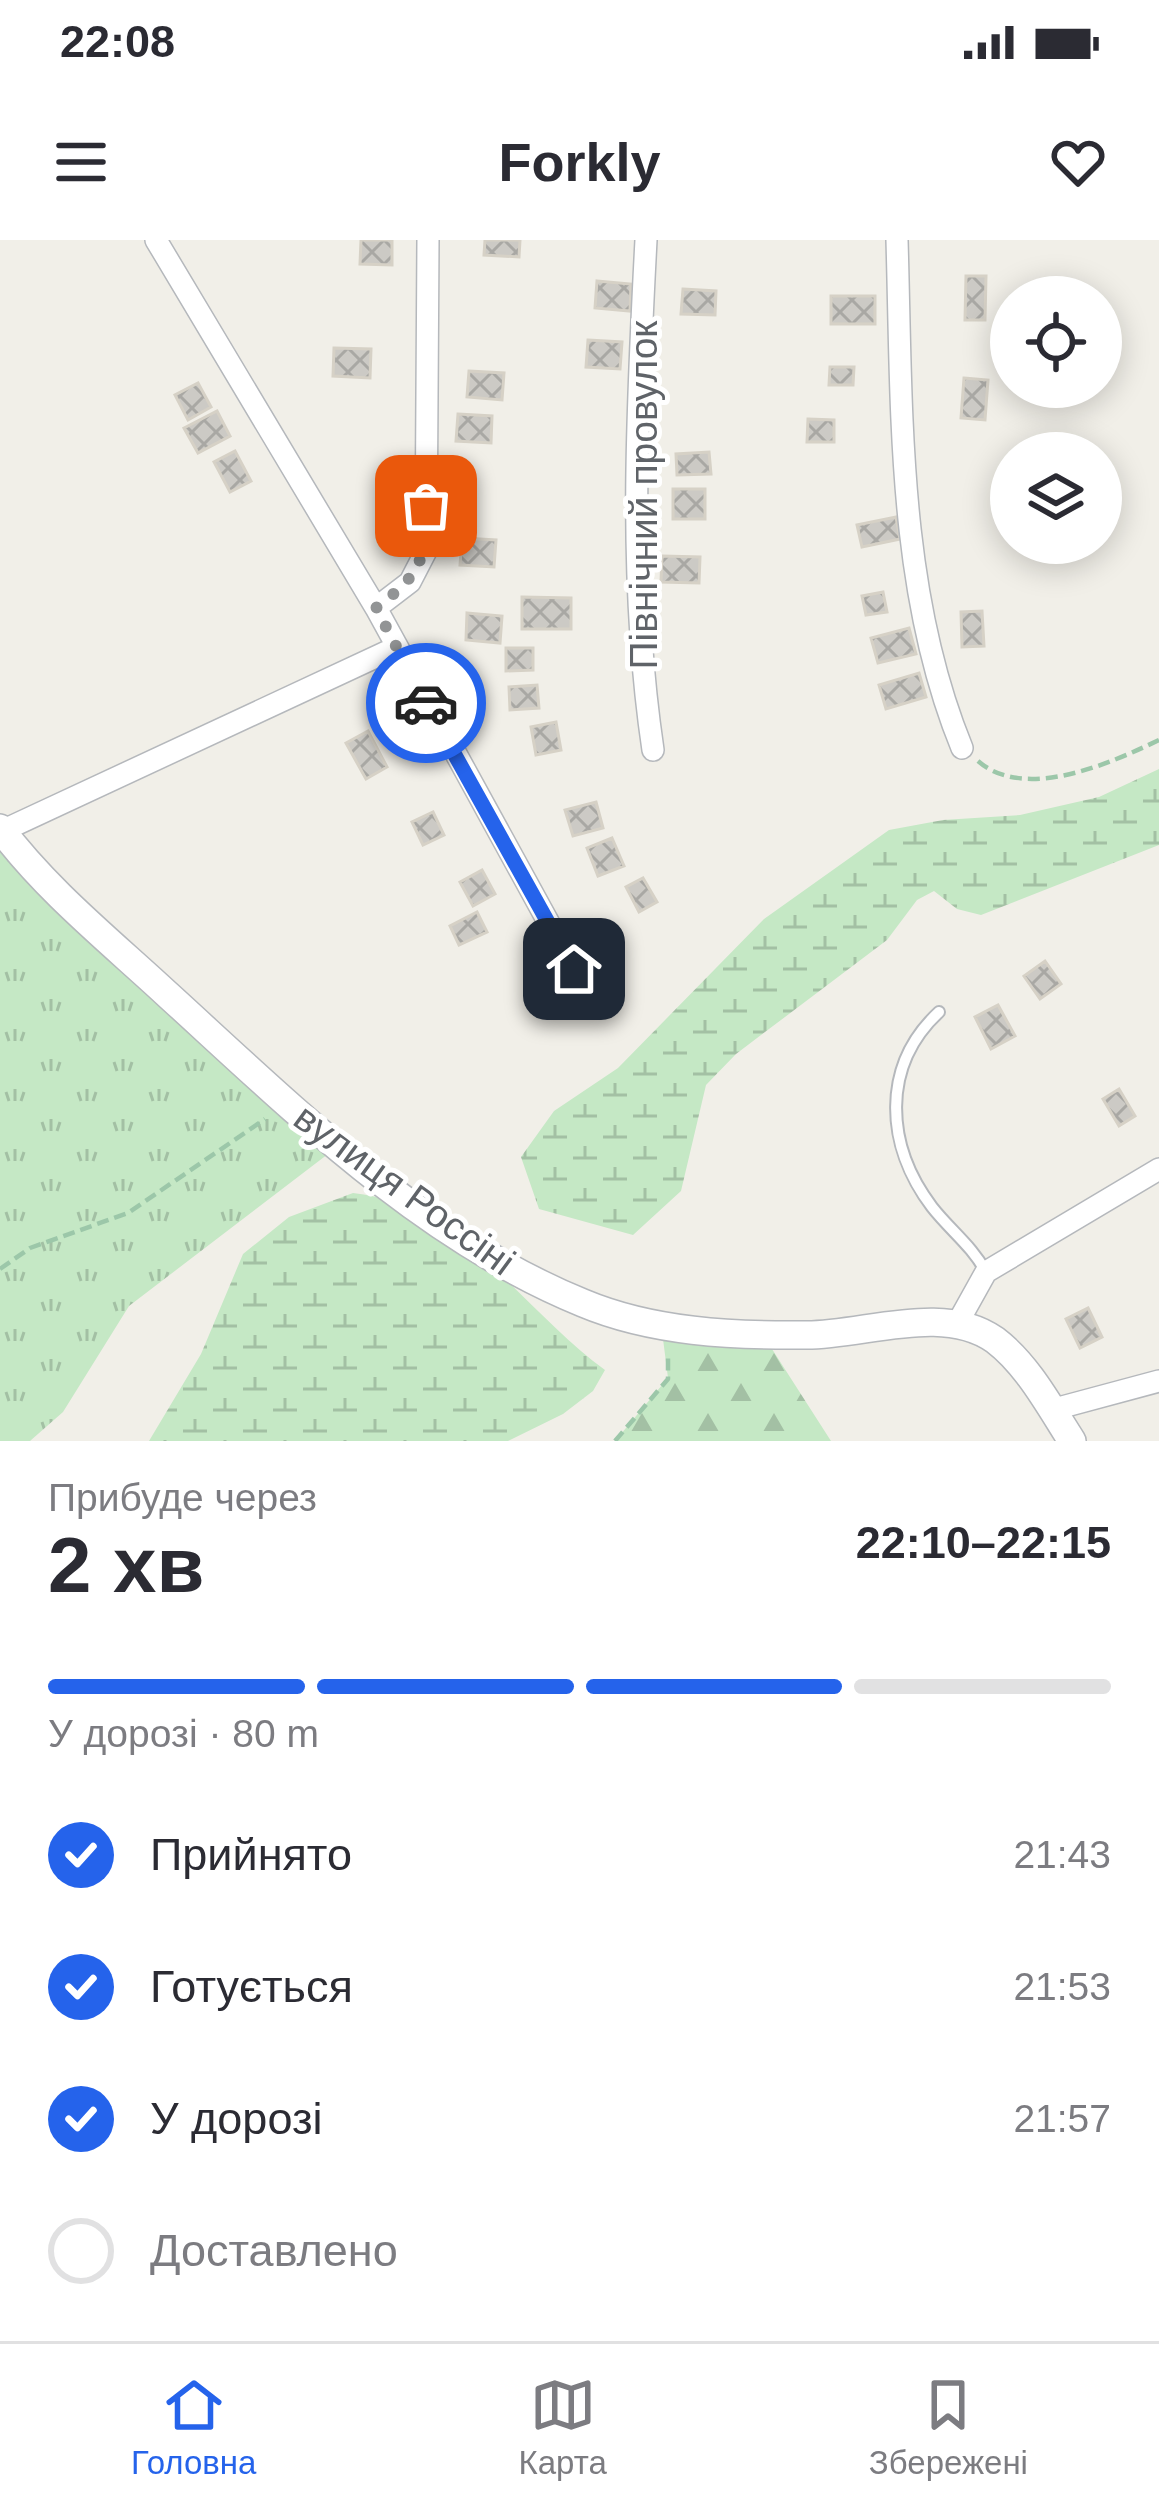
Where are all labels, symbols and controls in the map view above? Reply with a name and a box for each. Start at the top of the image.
text: 22:08 [60,16,175,67]
icon: menu [48,129,114,195]
icon: heart [1045,129,1111,195]
text: Forkly [498,132,661,192]
map controls [990,276,1122,564]
button: locate [990,276,1122,408]
street label: Північний провулок [622,320,665,669]
button: layers [990,432,1122,564]
pin [375,455,477,557]
icon: bag [393,473,459,539]
courier [366,643,486,763]
icon: car [393,670,459,736]
pin [523,918,625,1020]
icon: home [541,936,607,1002]
street label: вулиця Россіні [286,1095,523,1284]
text: Прибуде через [48,1476,317,1519]
text: 22:10–22:15 [856,1517,1111,1568]
text: 2 хв [48,1521,204,1609]
text: У дорозі · 80 m [48,1712,319,1755]
icon: check [48,1822,114,1888]
text: Прийнято [150,1829,352,1880]
text: 21:43 [1013,1833,1111,1876]
icon: check [48,1954,114,2020]
text: Готується [150,1961,353,2012]
text: 21:53 [1013,1965,1111,2008]
icon: check [48,2086,114,2152]
text: У дорозі [150,2093,323,2144]
text: 21:57 [1013,2097,1111,2140]
text: Доставлено [150,2225,398,2276]
tab: Головна [131,2372,256,2482]
tab: Карта [518,2372,607,2482]
tab: Збережені [869,2372,1028,2482]

